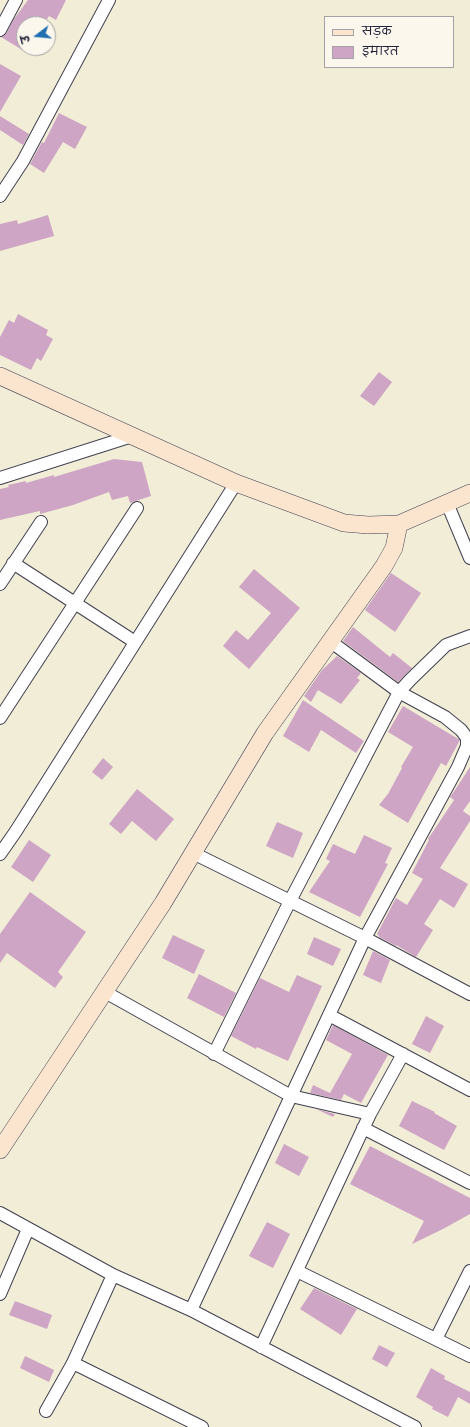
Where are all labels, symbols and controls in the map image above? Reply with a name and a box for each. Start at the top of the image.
north arrow [16,16,56,56]
legend [324,16,454,68]
text: सड़क [362,21,392,39]
text: उ [16,33,34,45]
text: इमारत [362,41,399,59]

